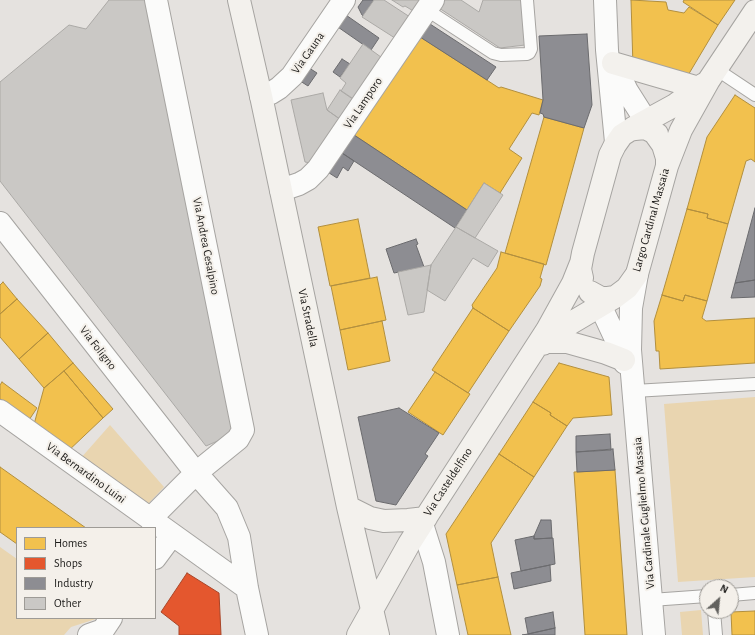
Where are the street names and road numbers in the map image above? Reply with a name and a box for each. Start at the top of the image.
street label: Via Gauna [288,29,328,77]
street label: Via Lamporo [341,75,385,131]
street label: Largo Cardinal Massaia [629,167,673,273]
street label: Via Andrea Cesalpino [189,196,223,296]
street label: Via Stradella [295,288,321,348]
street label: Via Foligno [76,323,120,373]
street label: Via Cardinale Guglielmo Massaia [630,436,658,590]
street label: Via Bernardino Luini [43,439,129,507]
street label: Via Casteldelfino [420,445,476,519]

